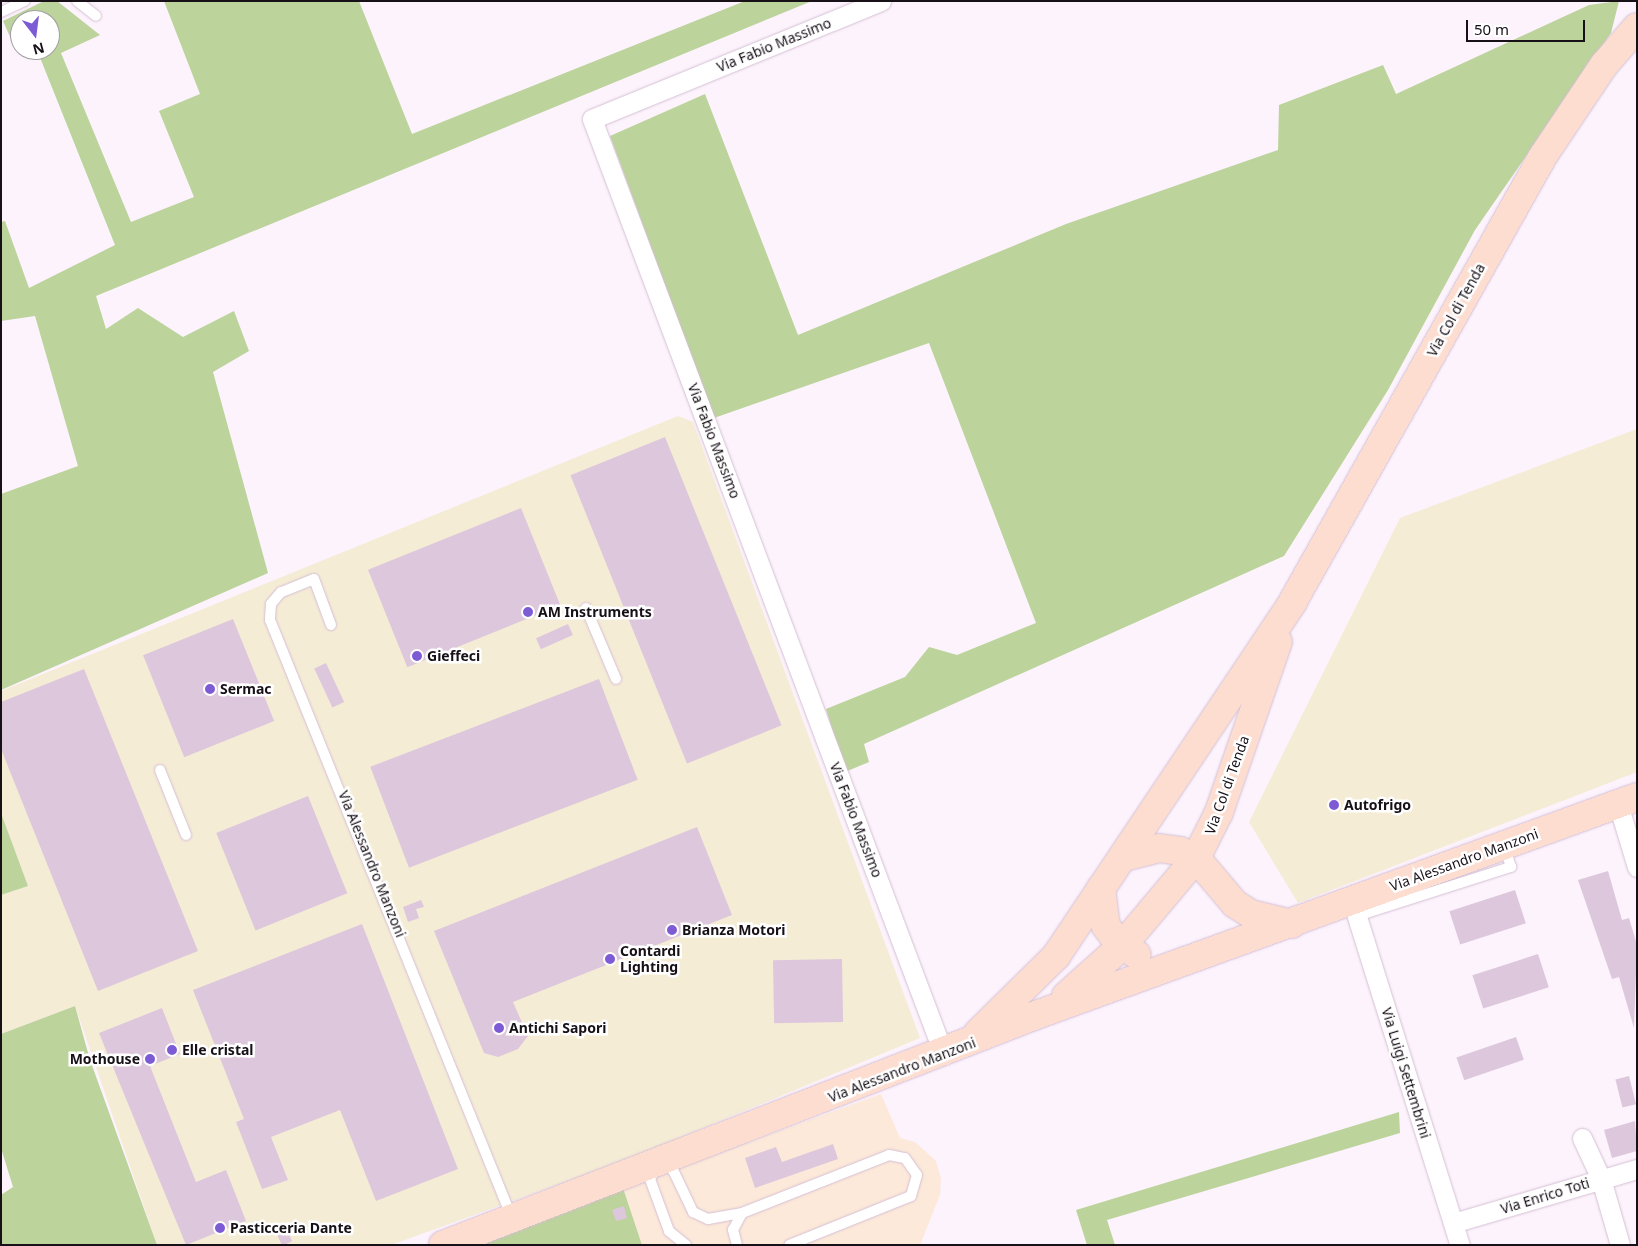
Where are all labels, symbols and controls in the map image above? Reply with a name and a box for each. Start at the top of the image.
north arrow [10,10,60,60]
scale bar [1468,10,1587,42]
street label: Via Fabio Massimo [714,14,834,76]
text: 50 m [1474,19,1509,39]
text: N [31,38,47,60]
street label: Via Col di Tenda [1424,261,1488,359]
street label: Via Fabio Massimo [684,381,744,501]
place label: AM Instruments [538,604,652,620]
marker: AM Instruments [522,606,534,618]
place label: Gieffeci [427,648,480,664]
marker: Gieffeci [411,650,423,662]
place label: Sermac [220,681,272,697]
marker: Sermac [204,683,216,695]
street label: Via Col di Tenda [1201,733,1253,837]
street label: Via Fabio Massimo [826,760,886,880]
street label: Via Alessandro Manzoni [335,788,409,940]
place label: Autofrigo [1344,797,1411,813]
marker: Autofrigo [1328,799,1340,811]
street label: Via Alessandro Manzoni [1388,825,1540,895]
place label: Brianza Motori [682,922,785,938]
marker: Brianza Motori [666,924,678,936]
place label: Contardi Lighting [620,943,680,976]
marker: Contardi Lighting [604,953,616,965]
street label: Via Luigi Settembrini [1378,1006,1434,1140]
place label: Antichi Sapori [509,1020,606,1036]
marker: Antichi Sapori [493,1022,505,1034]
street label: Via Alessandro Manzoni [826,1034,978,1106]
place label: Elle cristal [182,1042,254,1058]
marker: Elle cristal [166,1044,178,1056]
place label: Mothouse [70,1051,140,1067]
marker: Mothouse [144,1053,156,1065]
street label: Via Enrico Toti [1499,1175,1591,1217]
place label: Pasticceria Dante [230,1220,352,1236]
marker: Pasticceria Dante [214,1222,226,1234]

